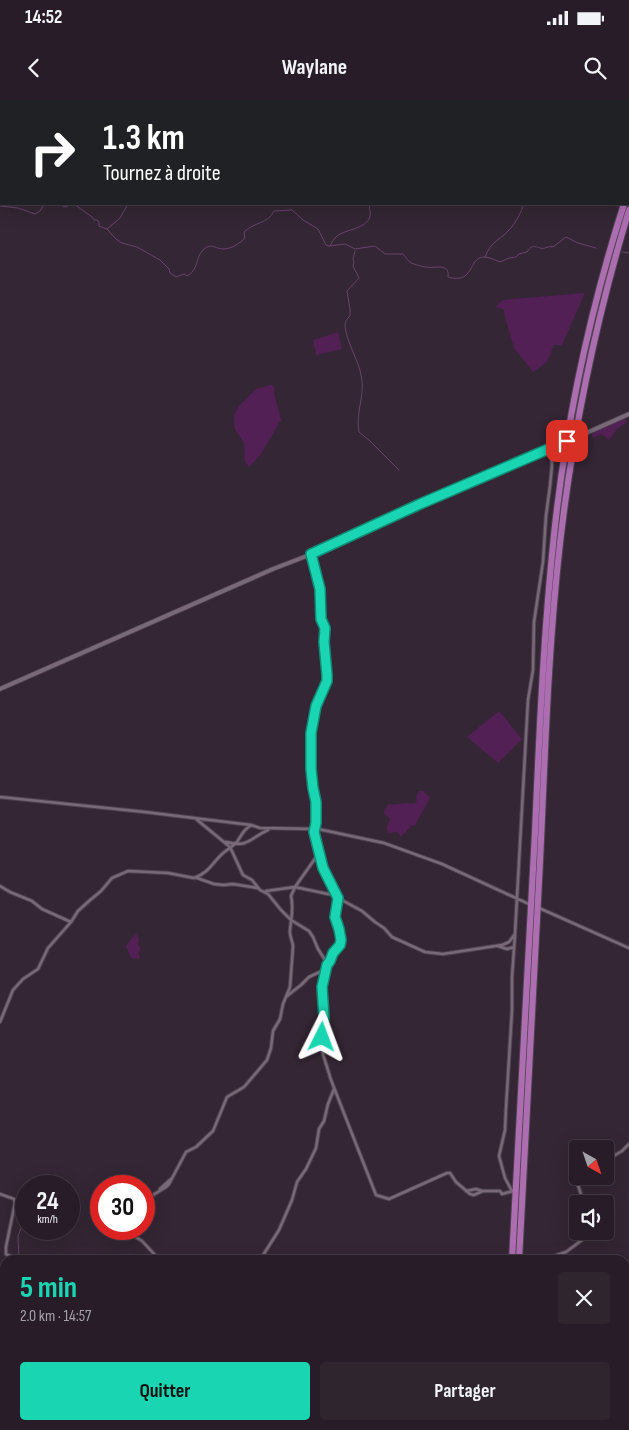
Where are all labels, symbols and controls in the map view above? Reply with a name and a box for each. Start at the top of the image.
text: 14:52 [25,6,62,29]
icon: back [20,54,48,82]
text: Waylane [282,54,347,81]
icon: search [581,54,609,82]
text: 1.3 km [103,117,185,160]
icon: right [20,120,85,185]
text: Tournez à droite [103,160,220,187]
pin [546,420,588,462]
icon: arrive [553,427,581,455]
position arrow [295,1010,347,1062]
north arrow [569,1140,614,1185]
map controls [569,1140,614,1240]
speed limit sign: 30 [90,1175,155,1240]
text: 24 [36,1186,59,1217]
button: sound [569,1195,614,1240]
text: km/h [37,1212,58,1227]
text: 5 min [20,1270,77,1306]
button: close [558,1272,610,1324]
text: 2.0 km · 14:57 [20,1307,92,1326]
button: Quitter [20,1362,310,1420]
button: Partager [320,1362,610,1420]

